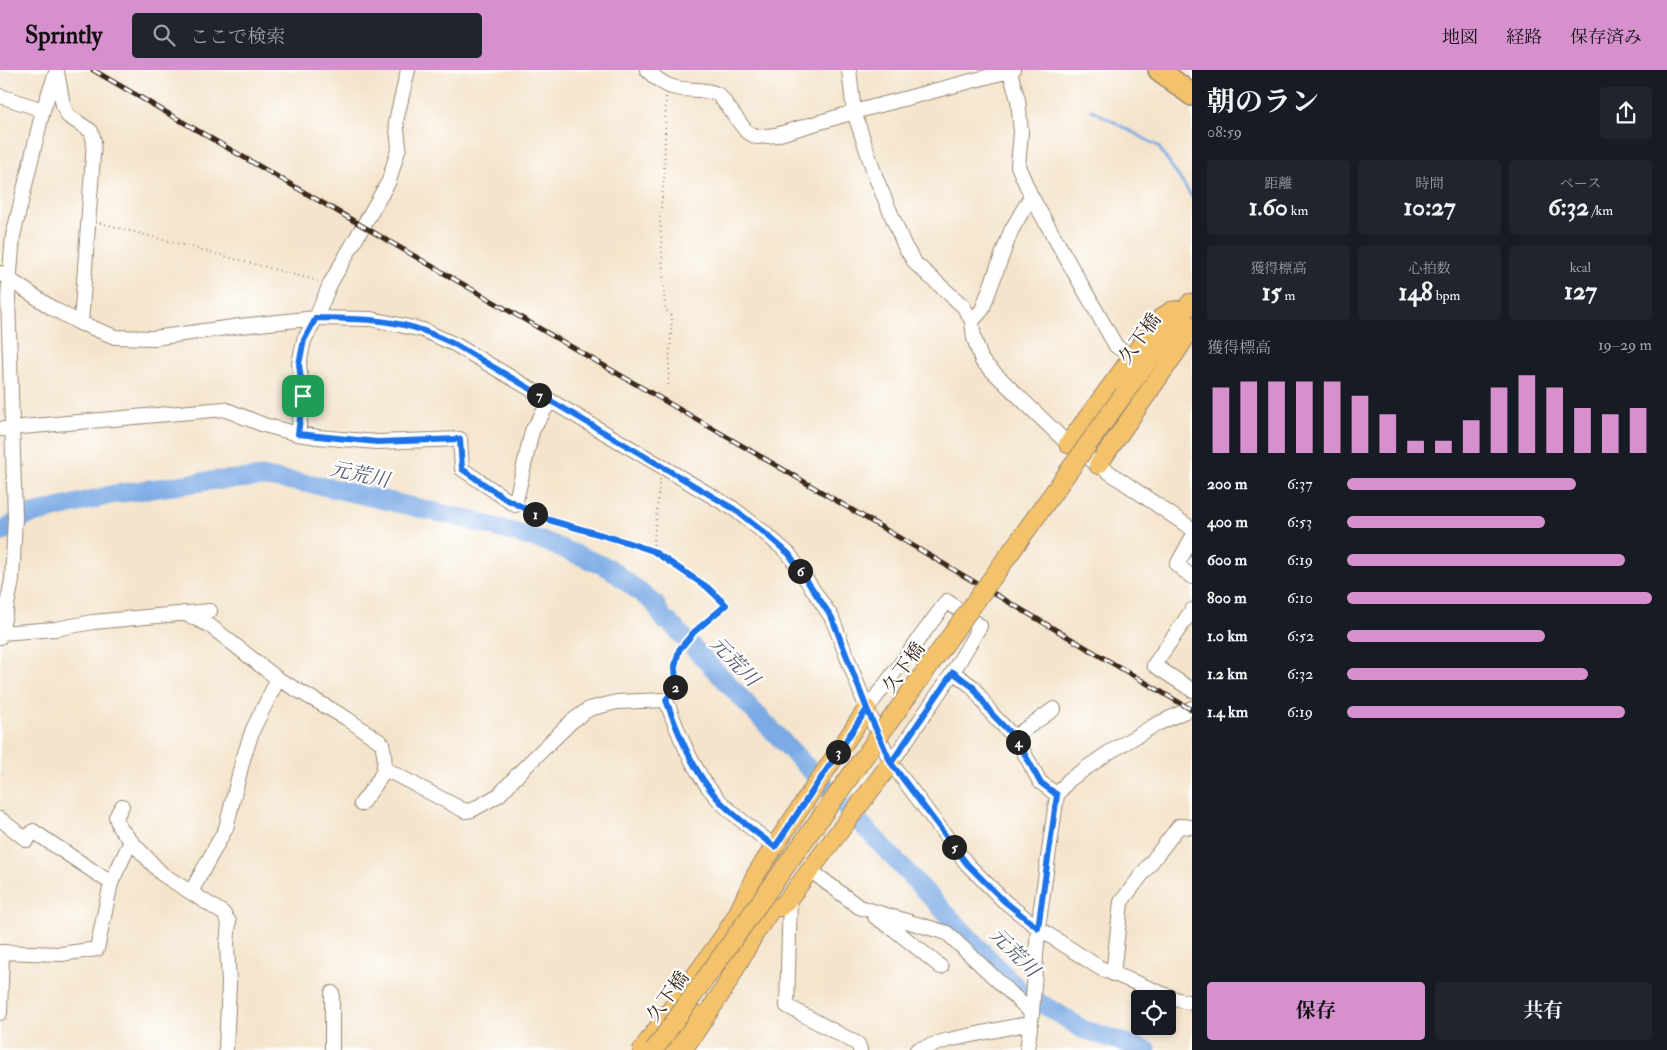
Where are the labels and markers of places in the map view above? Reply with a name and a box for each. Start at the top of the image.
pin [282,375,324,417]
pin: 7 [526,382,552,408]
pin: 1 [522,502,548,526]
pin: 6 [788,558,812,584]
pin: 2 [662,674,688,700]
pin: 4 [1006,730,1030,754]
pin: 3 [826,740,850,764]
pin: 5 [942,834,966,860]

